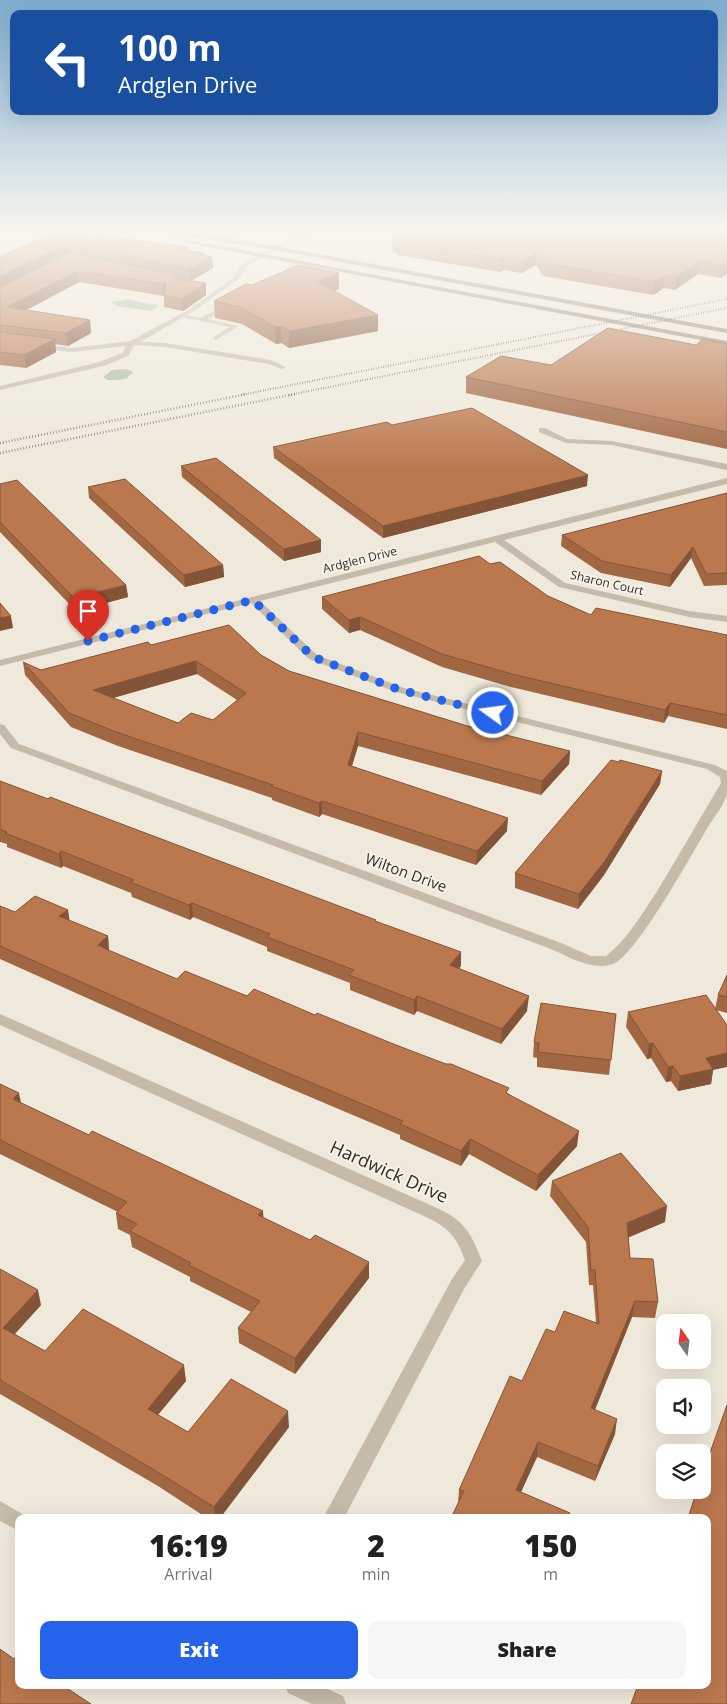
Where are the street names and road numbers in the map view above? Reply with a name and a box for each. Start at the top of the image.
street label: Ardglen Drive [321,542,399,577]
street label: Sharon Court [569,566,645,599]
street label: Wilton Drive [363,848,450,896]
street label: Hardwick Drive [327,1134,452,1208]

